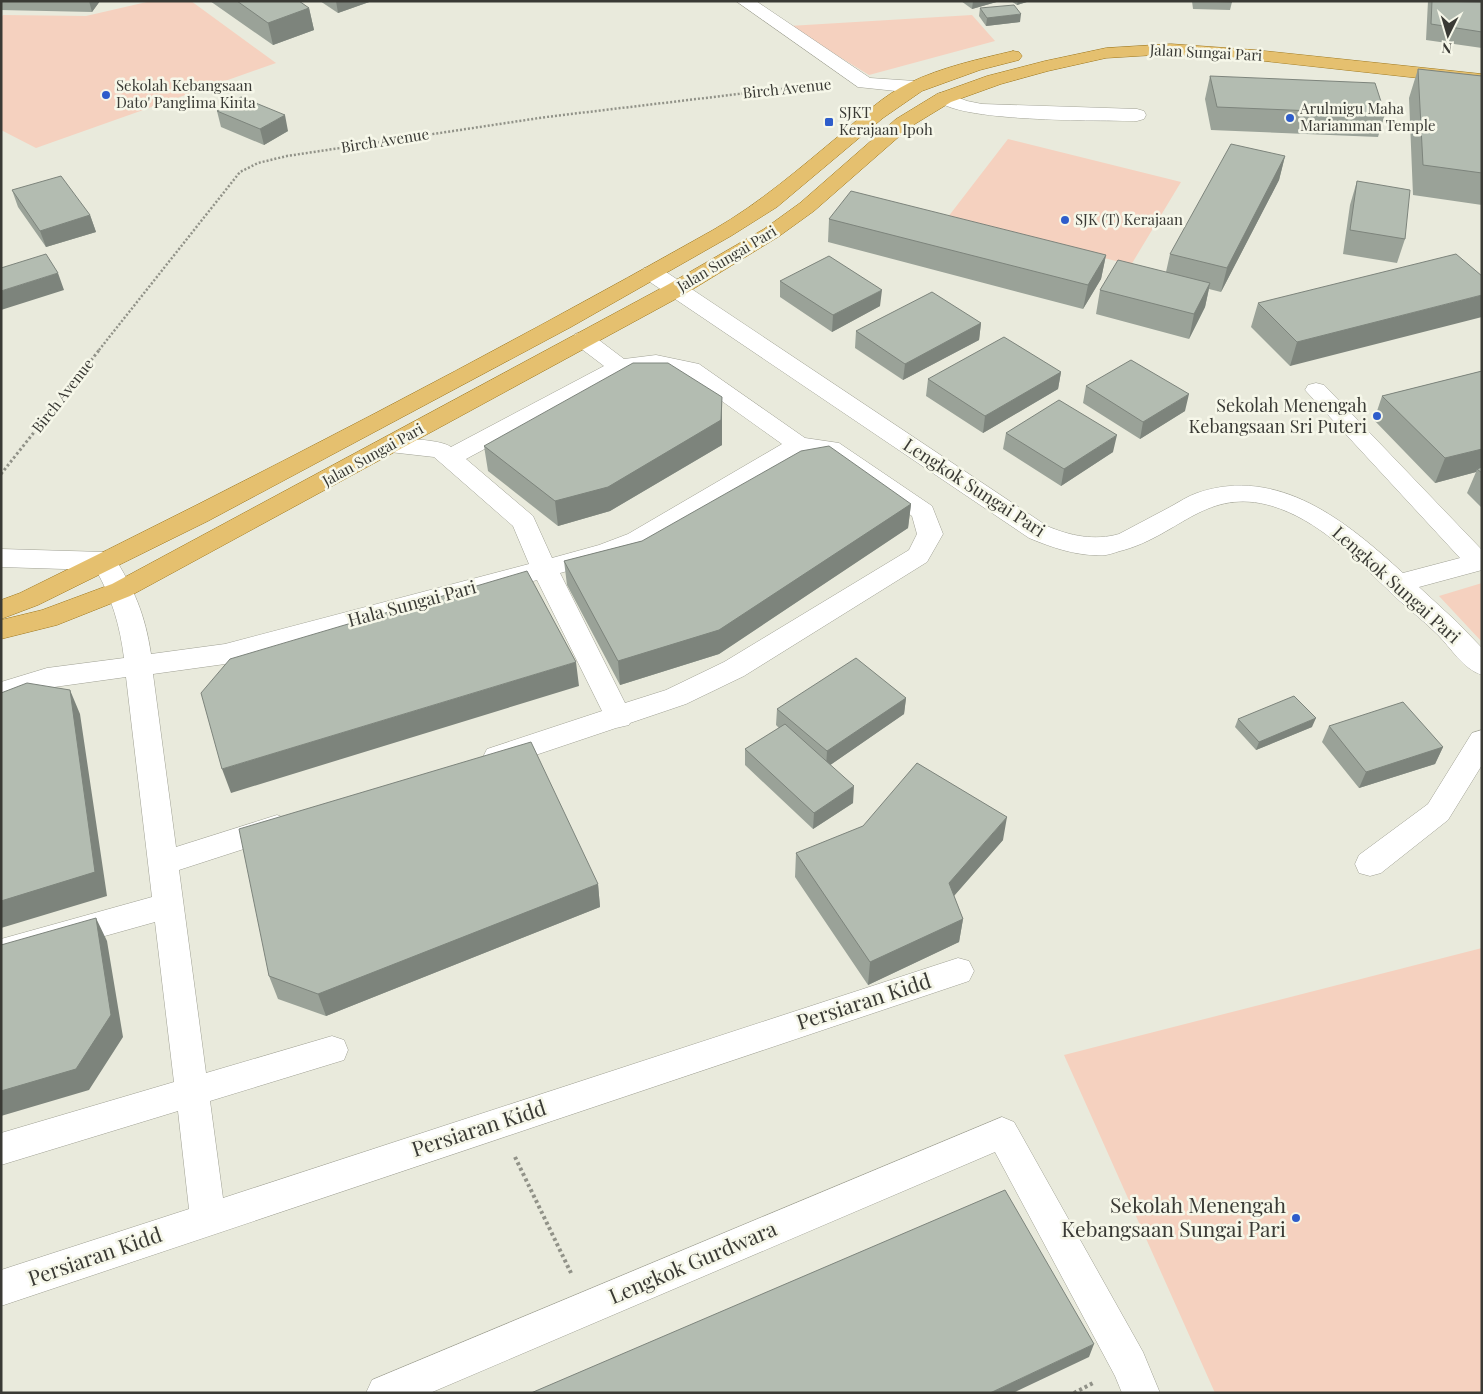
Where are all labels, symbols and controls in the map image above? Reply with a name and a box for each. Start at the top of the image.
north arrow [1423,10,1473,60]
street label: Jalan Sungai Pari [1148,39,1263,65]
text: N [1441,39,1453,58]
street label: Birch Avenue [742,73,832,103]
place label: Sekolah Kebangsaan Dato' Panglima Kinta [116,75,256,112]
marker: Sekolah Kebangsaan Dato' Panglima Kinta [100,89,112,101]
place label: Arulmigu Maha Mariamman Temple [1299,98,1435,135]
place label: SJKT Kerajaan Ipoh [839,102,933,139]
marker: Arulmigu Maha Mariamman Temple [1284,112,1296,124]
marker: SJKT Kerajaan Ipoh [823,116,835,128]
street label: Birch Avenue [339,123,430,157]
place label: SJK (T) Kerajaan [1075,209,1183,229]
marker: SJK (T) Kerajaan [1059,214,1071,226]
street label: Jalan Sungai Pari [672,220,780,296]
street label: Birch Avenue [27,354,97,437]
place label: Sekolah Menengah Kebangsaan Sri Puteri [1189,393,1367,438]
marker: Sekolah Menengah Kebangsaan Sri Puteri [1371,410,1383,422]
street label: Jalan Sungai Pari [318,418,427,491]
street label: Lengkok Sungai Pari [899,432,1050,542]
street label: Lengkok Sungai Pari [1328,520,1466,648]
street label: Hala Sungai Pari [345,574,479,632]
street label: Persiaran Kidd [793,965,934,1035]
street label: Persiaran Kidd [408,1092,549,1162]
place label: Sekolah Menengah Kebangsaan Sungai Pari [1061,1190,1287,1242]
marker: Sekolah Menengah Kebangsaan Sungai Pari [1290,1212,1302,1224]
street label: Lengkok Gurdwara [604,1213,781,1309]
street label: Persiaran Kidd [24,1219,165,1291]

